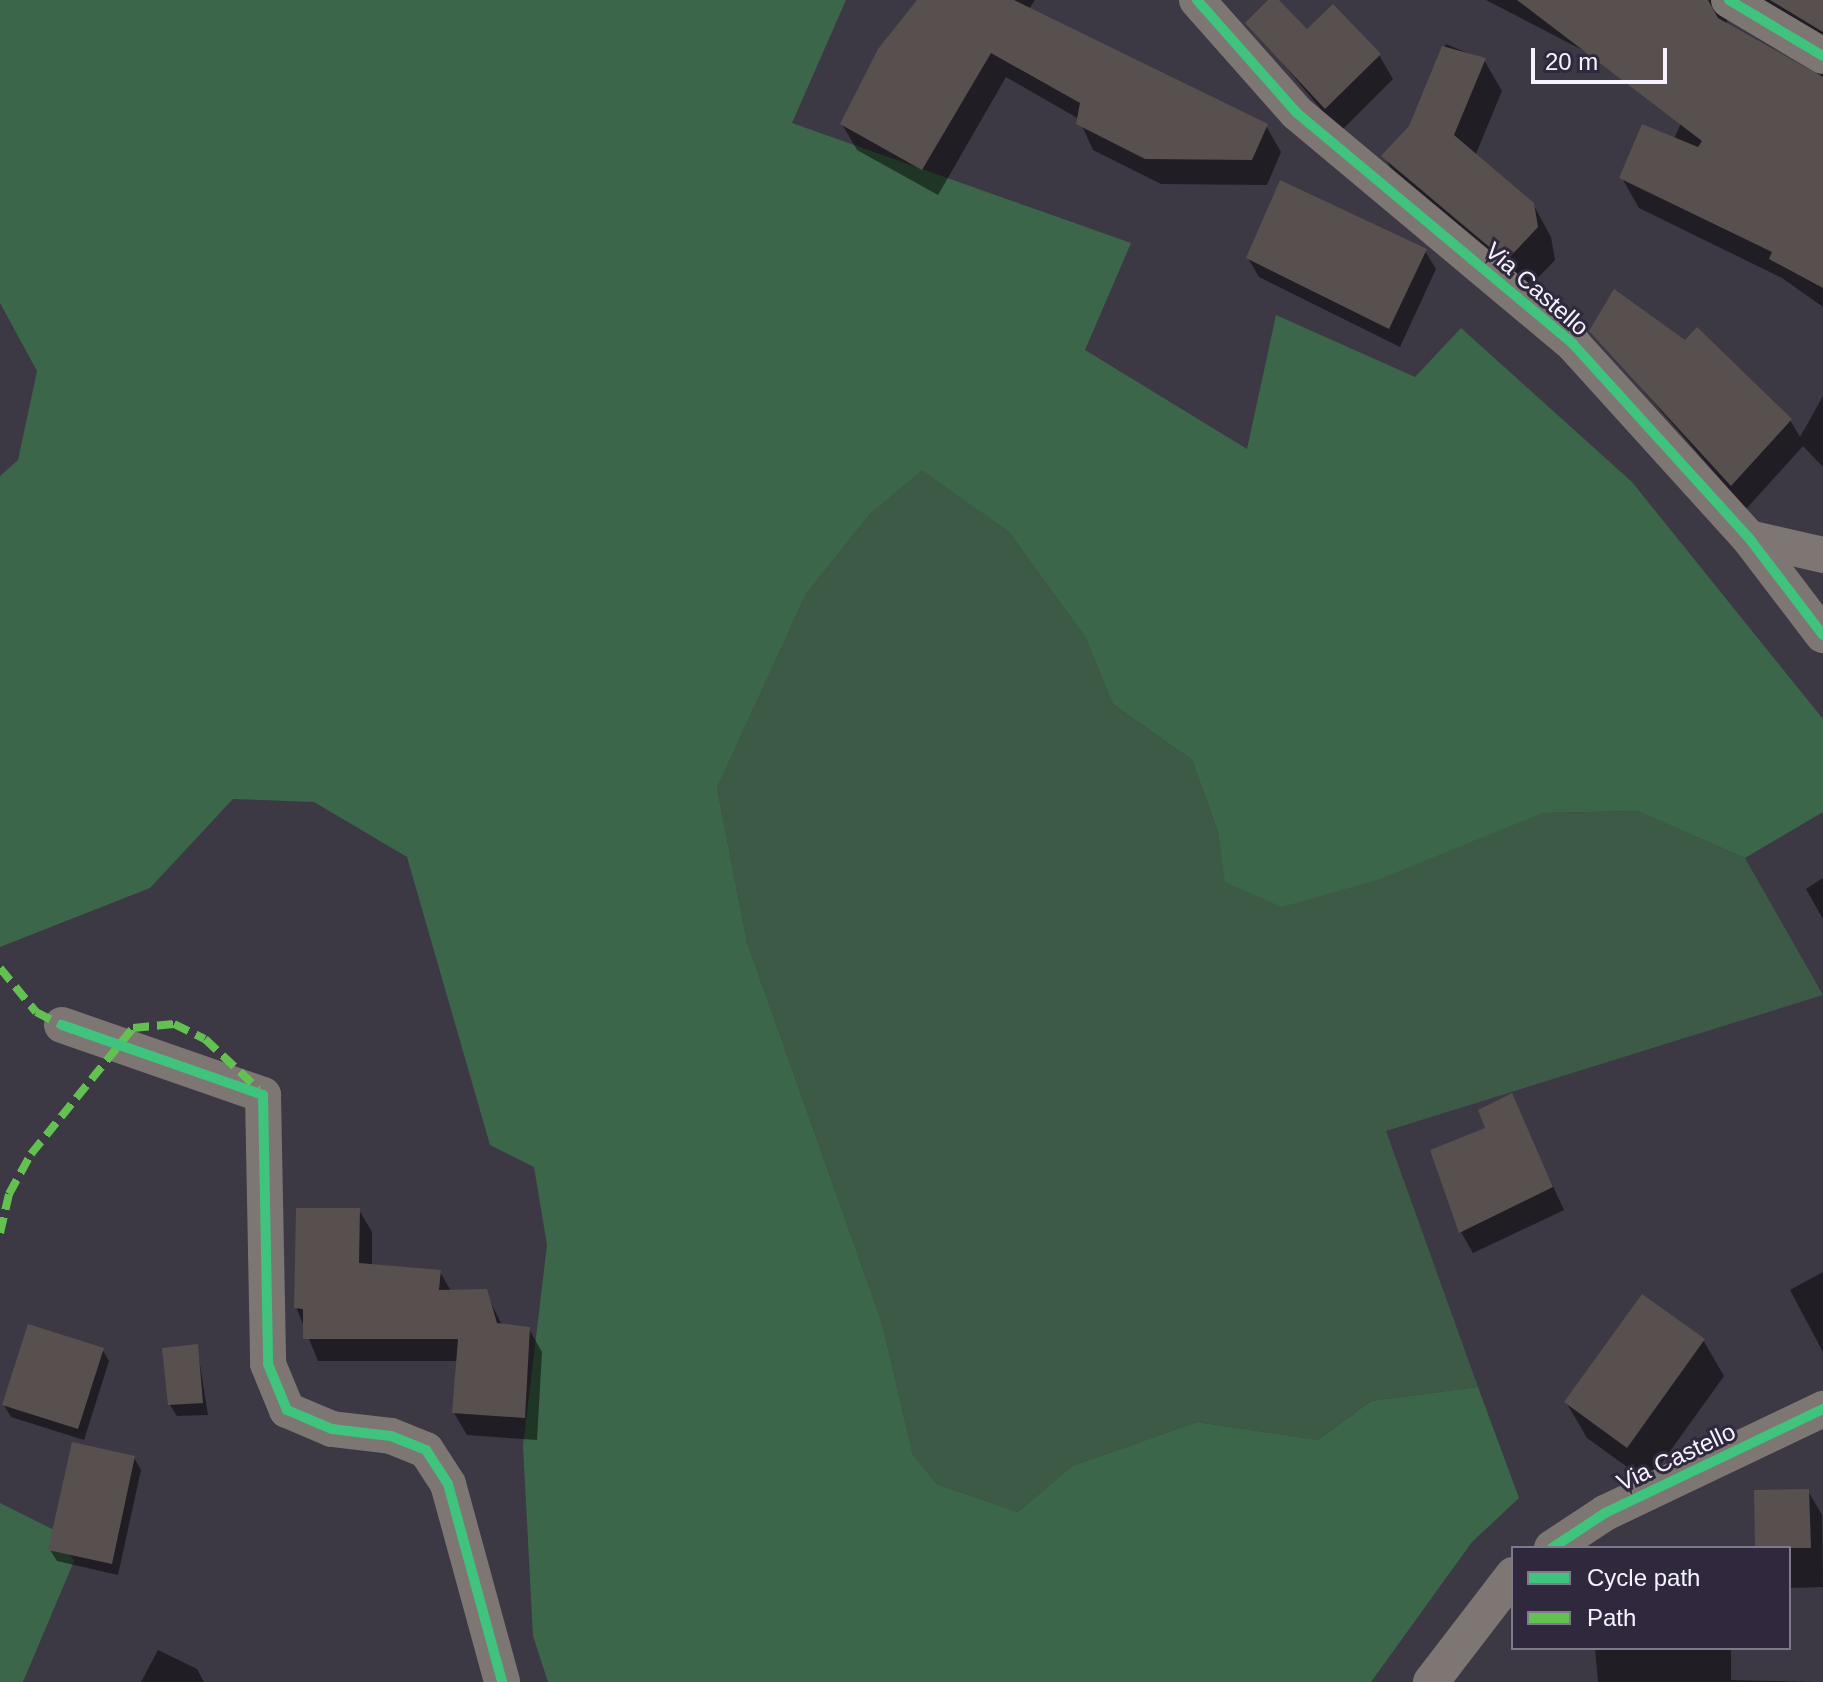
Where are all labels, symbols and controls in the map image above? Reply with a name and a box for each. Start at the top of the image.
scale bar [1535,32,1671,82]
text: 20 m [1545,48,1598,75]
street label: Via Castello [1479,236,1595,342]
street label: Via Castello [1612,1417,1740,1497]
legend [1511,1546,1791,1650]
text: Cycle path [1587,1564,1700,1591]
text: Path [1587,1604,1636,1631]

